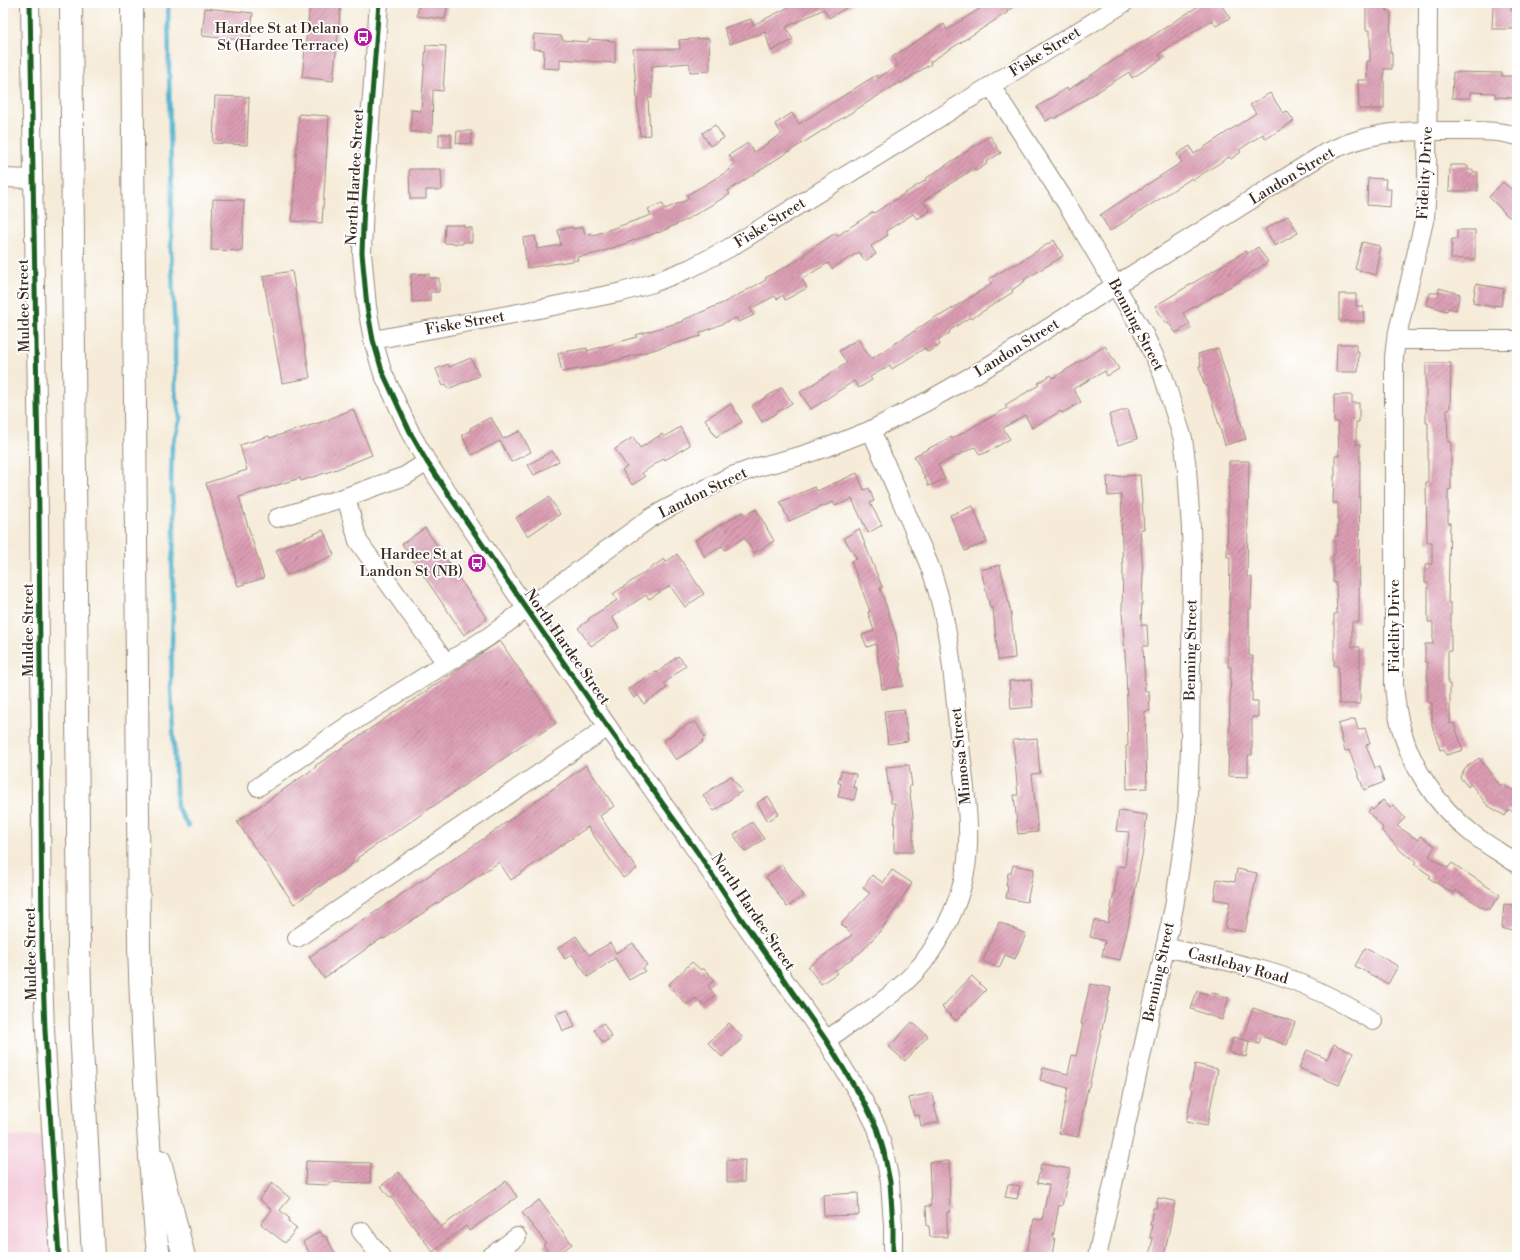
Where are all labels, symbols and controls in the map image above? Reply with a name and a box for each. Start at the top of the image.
place label: Hardee St at Delano St (Hardee Terrace) [215,19,349,55]
street label: Fiske Street [1006,22,1085,81]
bus stop icon: Hardee St at Delano St (Hardee Terrace) [352,26,374,48]
street label: North Hardee Street [342,107,368,246]
street label: Fidelity Drive [1413,126,1437,220]
street label: Landon Street [1246,143,1339,209]
street label: Fiske Street [731,193,810,252]
street label: Muldee Street [14,258,34,353]
street label: Benning Street [1103,275,1169,375]
street label: Fiske Street [424,307,507,339]
street label: Landon Street [971,314,1063,382]
street label: Landon Street [656,463,751,523]
place label: Hardee St at Landon St (NB) [360,545,464,581]
bus stop icon: Hardee St at Landon St (NB) [466,552,488,574]
street label: Fidelity Drive [1385,579,1404,673]
street label: Muldee Street [19,582,38,677]
street label: North Hardee Street [520,585,615,709]
street label: Benning Street [1181,598,1201,702]
street label: Mimosa Street [946,706,976,806]
street label: North Hardee Street [707,850,800,975]
street label: Muldee Street [21,906,41,1001]
street label: Benning Street [1139,920,1179,1025]
street label: Castlebay Road [1186,943,1291,989]

